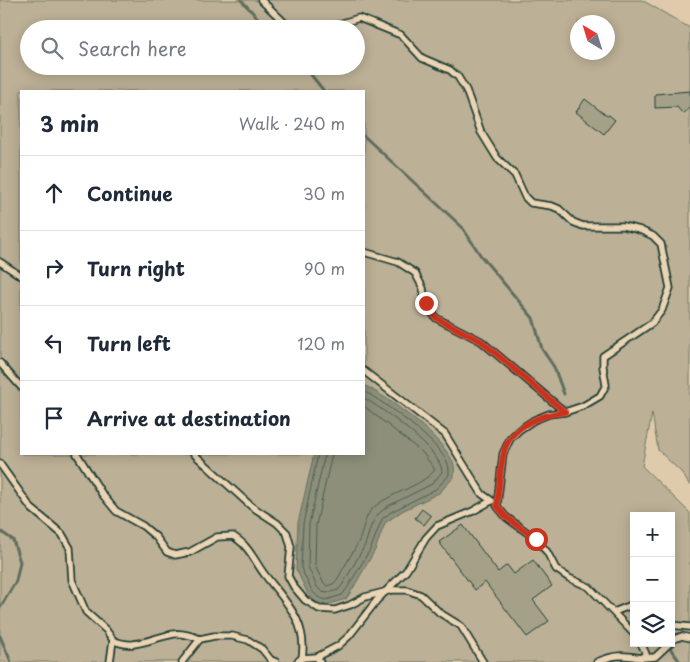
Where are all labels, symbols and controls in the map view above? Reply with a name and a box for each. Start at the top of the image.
north arrow [570,15,615,60]
search box [20,20,365,75]
icon: search [38,34,66,62]
text: Search here [78,34,187,62]
text: 3 min [40,107,99,139]
text: Walk · 240 m [239,111,345,135]
icon: ahead [40,179,68,207]
text: Continue [87,179,173,207]
text: 30 m [303,181,345,205]
icon: right [40,254,68,282]
text: Turn right [87,254,185,282]
text: 90 m [304,256,345,280]
route end [415,292,438,315]
icon: left [40,329,68,357]
text: Turn left [87,329,171,357]
text: 120 m [298,331,345,355]
icon: arrive [40,404,68,432]
text: Arrive at destination [87,404,291,432]
map controls [630,512,675,647]
button: + [630,512,675,557]
route start [525,528,548,551]
button: − [630,557,675,602]
button: layers [630,602,675,647]

